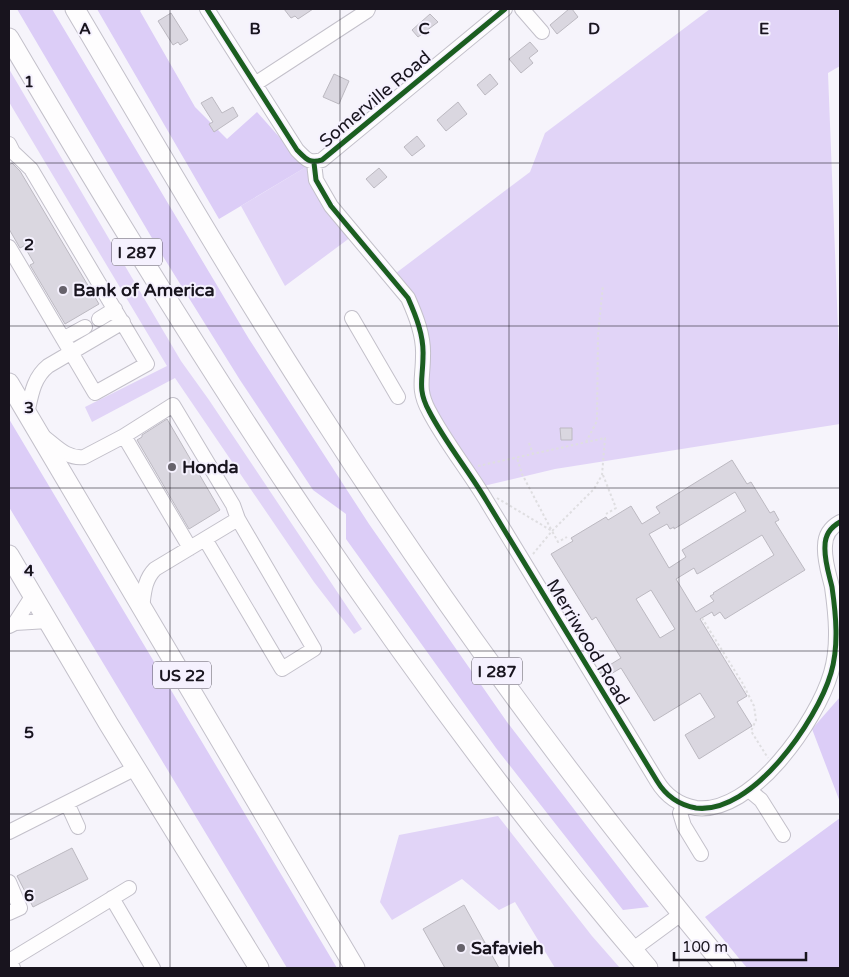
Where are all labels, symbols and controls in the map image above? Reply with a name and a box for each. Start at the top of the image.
text: A [79,19,91,39]
text: B [249,19,261,39]
text: C [418,19,430,39]
text: D [588,19,600,39]
text: E [759,19,769,39]
street label: Somerville Road [315,46,435,152]
text: 1 [24,72,34,92]
text: 2 [24,235,34,255]
road number: I 287 [112,238,162,266]
place label: Bank of America [73,279,215,301]
marker: Bank of America [57,284,69,296]
text: 3 [24,398,34,418]
place label: Honda [182,456,239,478]
marker: Honda [166,461,178,473]
text: 4 [24,561,34,581]
street label: Merriwood Road [542,575,634,709]
road number: I 287 [472,658,522,684]
road number: US 22 [153,662,211,688]
text: 5 [24,723,34,743]
text: 6 [24,886,34,906]
scale bar [674,930,806,962]
place label: Safavieh [471,937,544,959]
text: 100 m [682,938,728,956]
marker: Safavieh [455,942,467,954]

